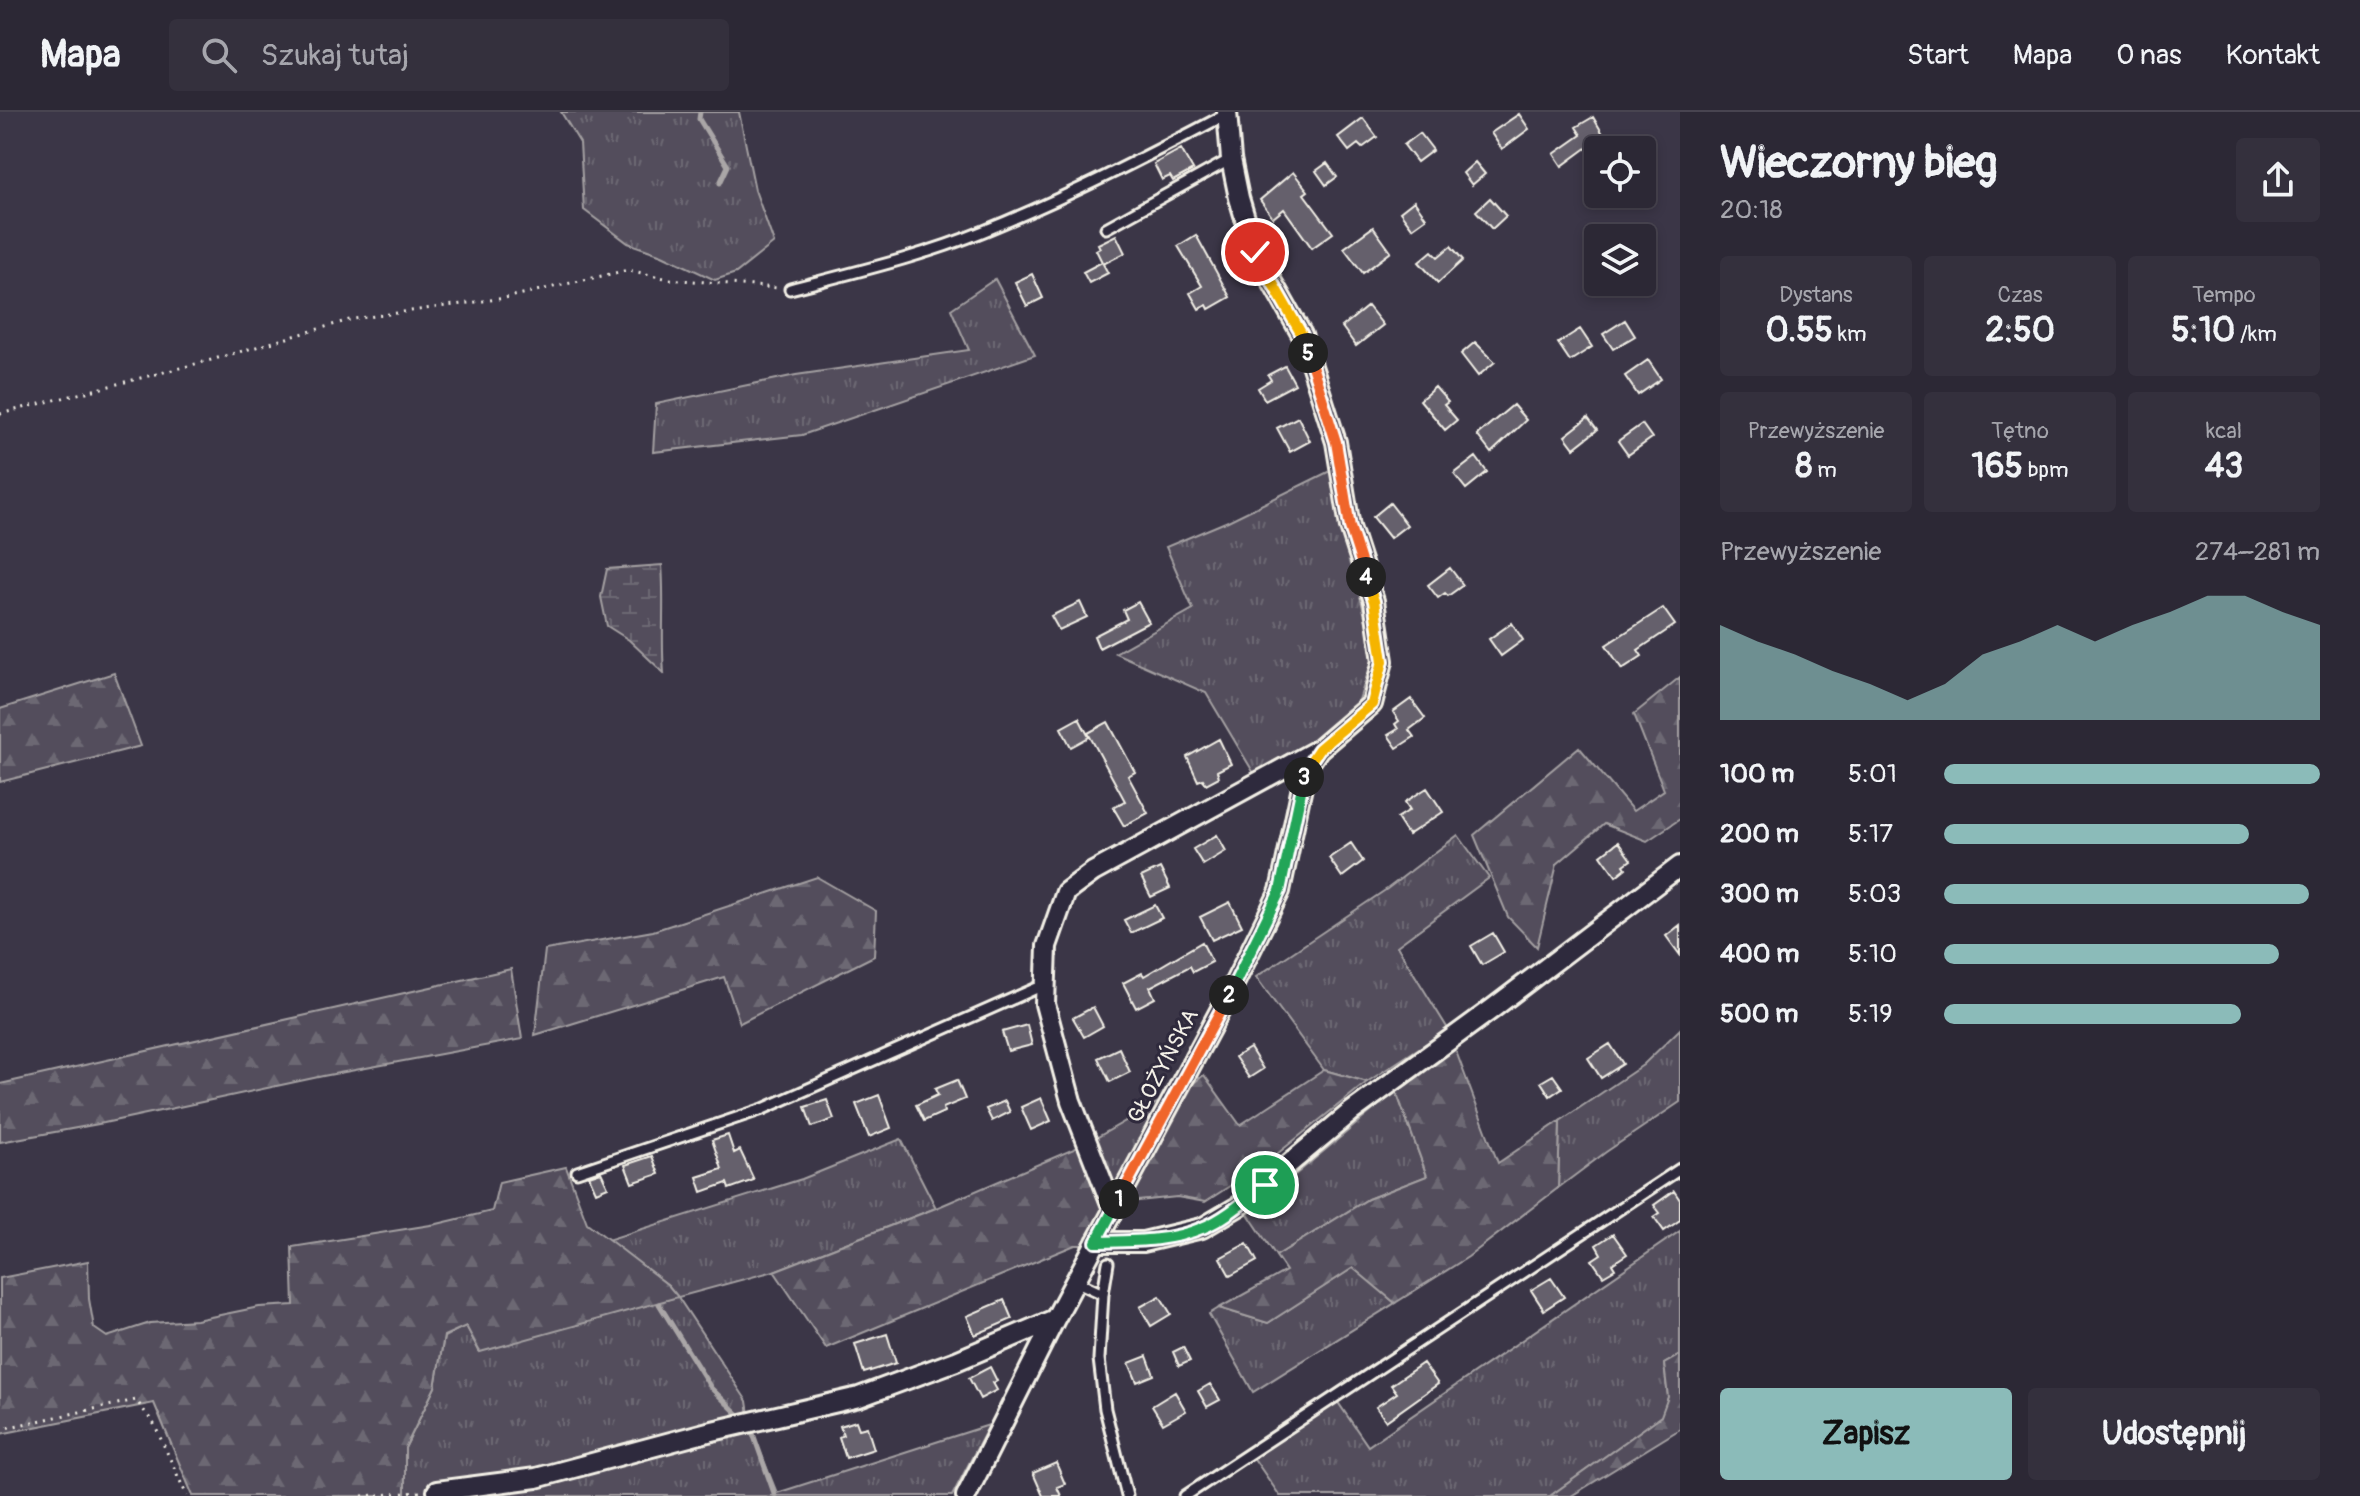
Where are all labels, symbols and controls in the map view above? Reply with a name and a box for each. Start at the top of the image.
search box [169,19,729,91]
text: Mapa [40,31,121,79]
icon: search [197,33,241,77]
text: Szukaj tutaj [261,37,409,74]
text: Start [1907,38,1969,73]
text: Mapa [2013,38,2072,73]
text: O nas [2116,38,2182,73]
text: Kontakt [2226,38,2320,73]
map controls [1584,136,1656,296]
button: locate [1584,136,1656,208]
text: Wieczorny bieg [1720,136,1997,191]
button: share [2236,138,2320,222]
text: 20:18 [1720,194,1783,226]
pin [1221,218,1289,286]
button: layers [1584,224,1656,296]
icon: check [1233,230,1277,274]
text: Dystans [1779,281,1853,309]
text: Czas [1997,281,2043,309]
text: Tempo [2192,281,2256,309]
text: 0.55 [1765,309,1833,352]
text: 2:50 [1985,309,2055,352]
text: 5:10 [2171,309,2235,352]
text: km [1833,320,1867,348]
text: /km [2235,320,2277,348]
pin: 5 [1288,333,1328,373]
text: 5 [1302,339,1314,367]
text: Przewyższenie [1748,417,1884,445]
text: Tętno [1991,417,2049,445]
text: kcal [2206,417,2242,445]
text: 8 [1795,445,1812,488]
text: 165 [1971,445,2023,488]
text: 43 [2205,445,2243,488]
text: m [1812,456,1837,484]
text: bpm [2023,456,2069,484]
text: Przewyższenie [1720,536,1881,568]
text: 274–281 m [2195,536,2320,568]
pin: 4 [1346,557,1386,597]
text: 4 [1360,563,1372,591]
pin: 3 [1284,757,1324,797]
text: 100 m [1720,758,1794,790]
text: 5:01 [1848,758,1897,790]
text: 3 [1298,763,1310,791]
text: 200 m [1720,818,1799,850]
text: 5:17 [1848,818,1893,850]
text: 300 m [1720,878,1799,910]
text: 5:03 [1848,878,1901,910]
text: 400 m [1720,938,1799,970]
text: 5:10 [1848,938,1897,970]
pin: 2 [1209,975,1249,1015]
text: 2 [1223,981,1235,1009]
text: 500 m [1720,998,1798,1030]
text: 5:19 [1848,998,1893,1030]
street label: GŁOŻYŃSKA [1121,1004,1205,1128]
pin [1231,1151,1299,1219]
icon: arrive [1243,1163,1287,1207]
pin: 1 [1099,1179,1139,1219]
text: 1 [1115,1185,1123,1213]
button: Zapisz [1720,1388,2012,1480]
button: Udostępnij [2028,1388,2320,1480]

